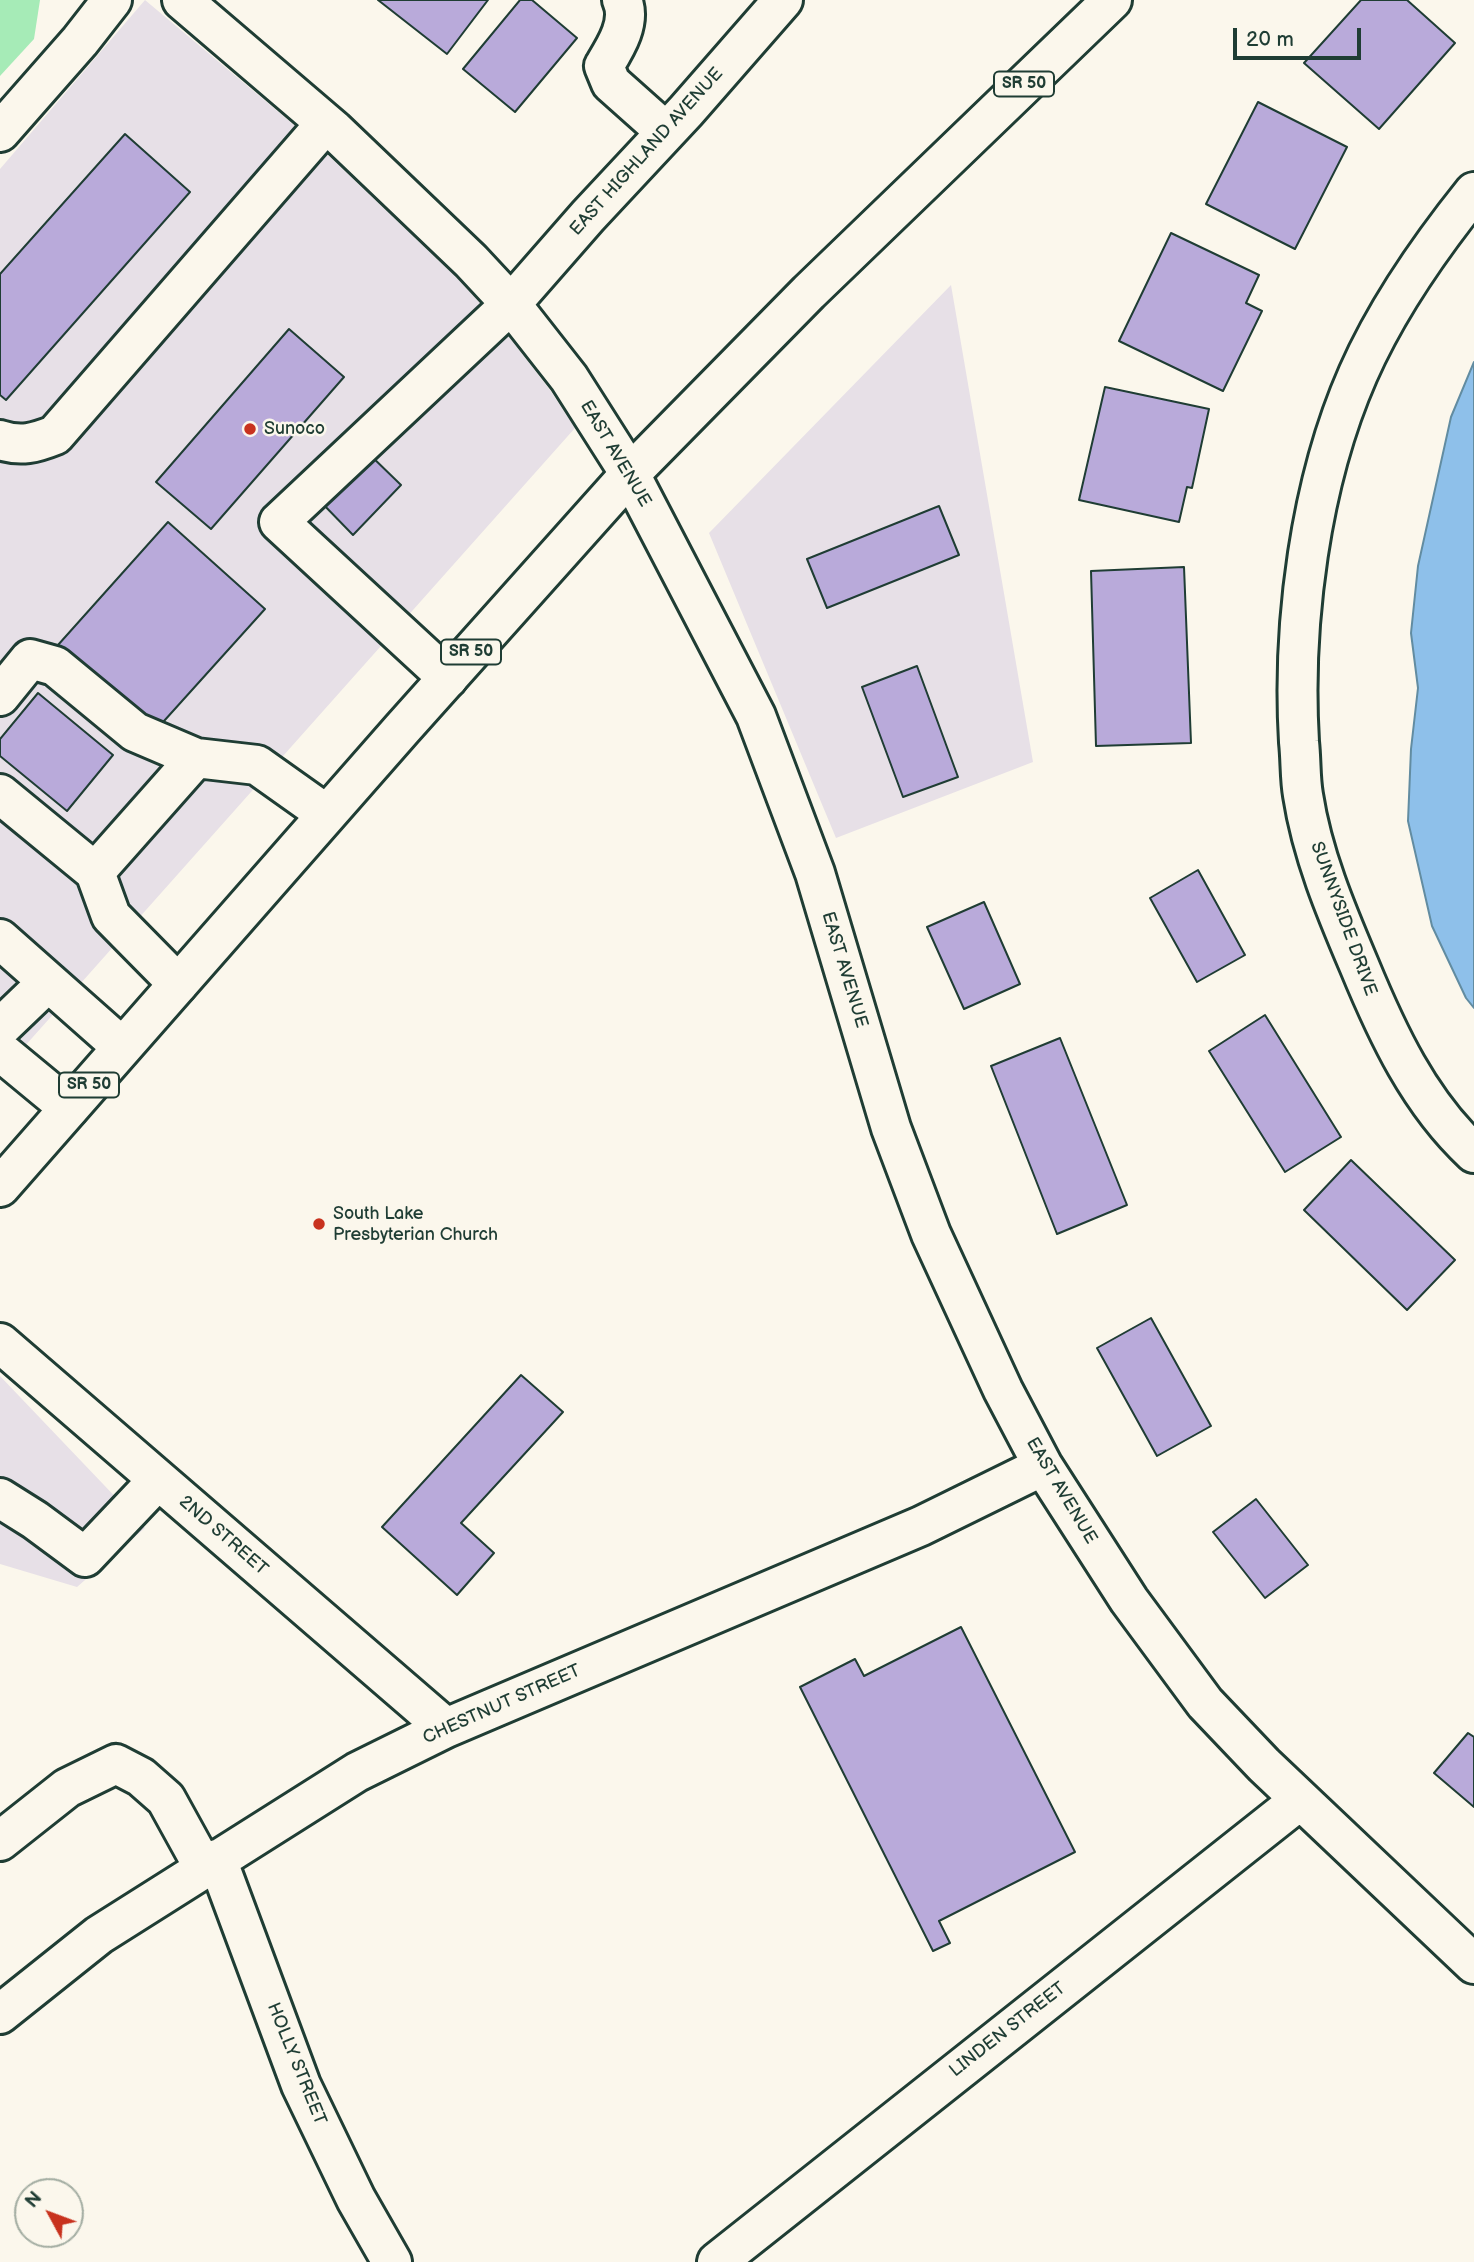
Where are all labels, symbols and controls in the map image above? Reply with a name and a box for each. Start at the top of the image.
scale bar [1236,14,1364,58]
text: 20 m [1246,27,1294,52]
street label: EAST HIGHLAND AVENUE [566,64,728,240]
road number: SR 50 [994,72,1054,96]
street label: EAST AVENUE [575,397,655,511]
place label: Sunoco [264,418,325,440]
marker: Sunoco [242,421,258,437]
road number: SR 50 [441,639,501,664]
street label: SUNNYSIDE DRIVE [1305,839,1381,999]
street label: EAST AVENUE [816,909,872,1031]
road number: SR 50 [59,1072,119,1098]
place label: South Lake Presbyterian Church [333,1203,498,1246]
marker: South Lake Presbyterian Church [311,1216,327,1232]
street label: EAST AVENUE [1021,1434,1101,1548]
street label: 2ND STREET [174,1491,272,1581]
street label: CHESTNUT STREET [420,1660,584,1750]
street label: LINDEN STREET [946,1978,1070,2082]
street label: HOLLY STREET [262,2000,330,2128]
north arrow [14,2178,84,2248]
text: N [21,2187,48,2213]

